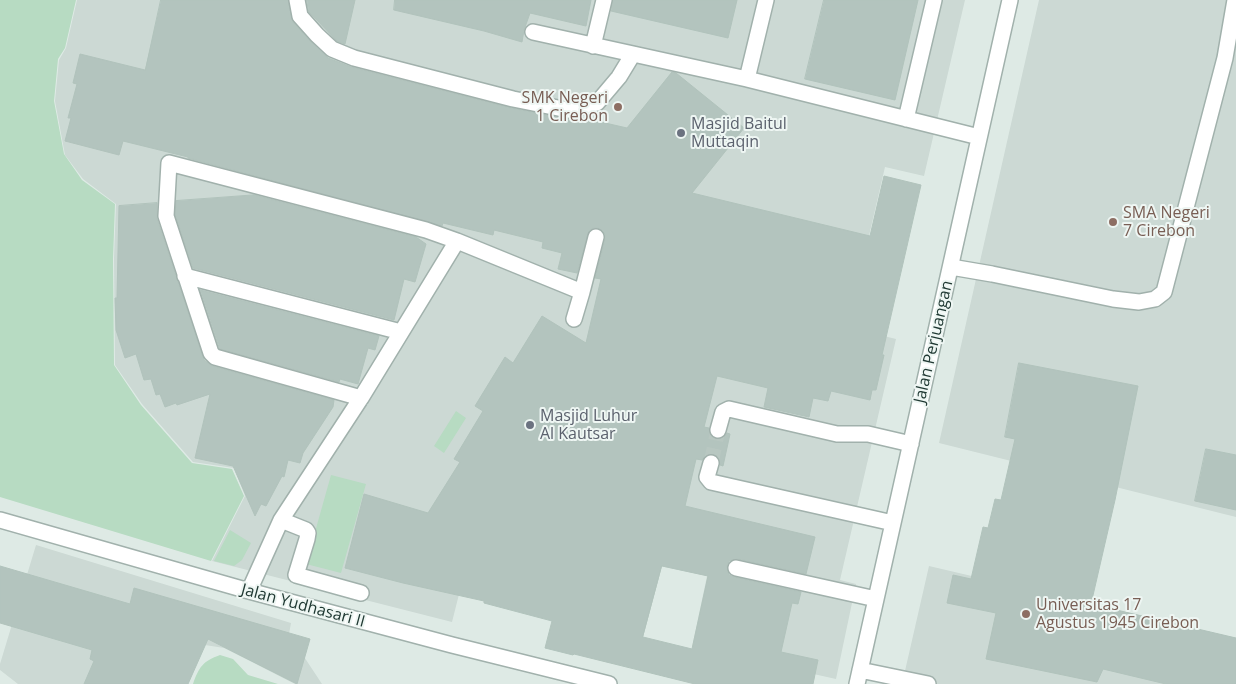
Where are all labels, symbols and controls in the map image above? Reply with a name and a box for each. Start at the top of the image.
place label: SMK Negeri 1 Cirebon [522,88,608,126]
marker: SMK Negeri 1 Cirebon [612,101,624,113]
place label: Masjid Baitul Muttaqin [691,114,787,152]
marker: Masjid Baitul Muttaqin [675,127,687,139]
place label: SMA Negeri 7 Cirebon [1123,203,1210,241]
marker: SMA Negeri 7 Cirebon [1107,216,1119,228]
street label: Jalan Perjuangan [911,279,957,405]
place label: Masjid Luhur Al Kautsar [540,406,637,444]
marker: Masjid Luhur Al Kautsar [524,419,536,431]
street label: Jalan Yudhasari II [239,580,367,632]
place label: Universitas 17 Agustus 1945 Cirebon [1036,595,1199,633]
marker: Universitas 17 Agustus 1945 Cirebon [1020,608,1032,620]

